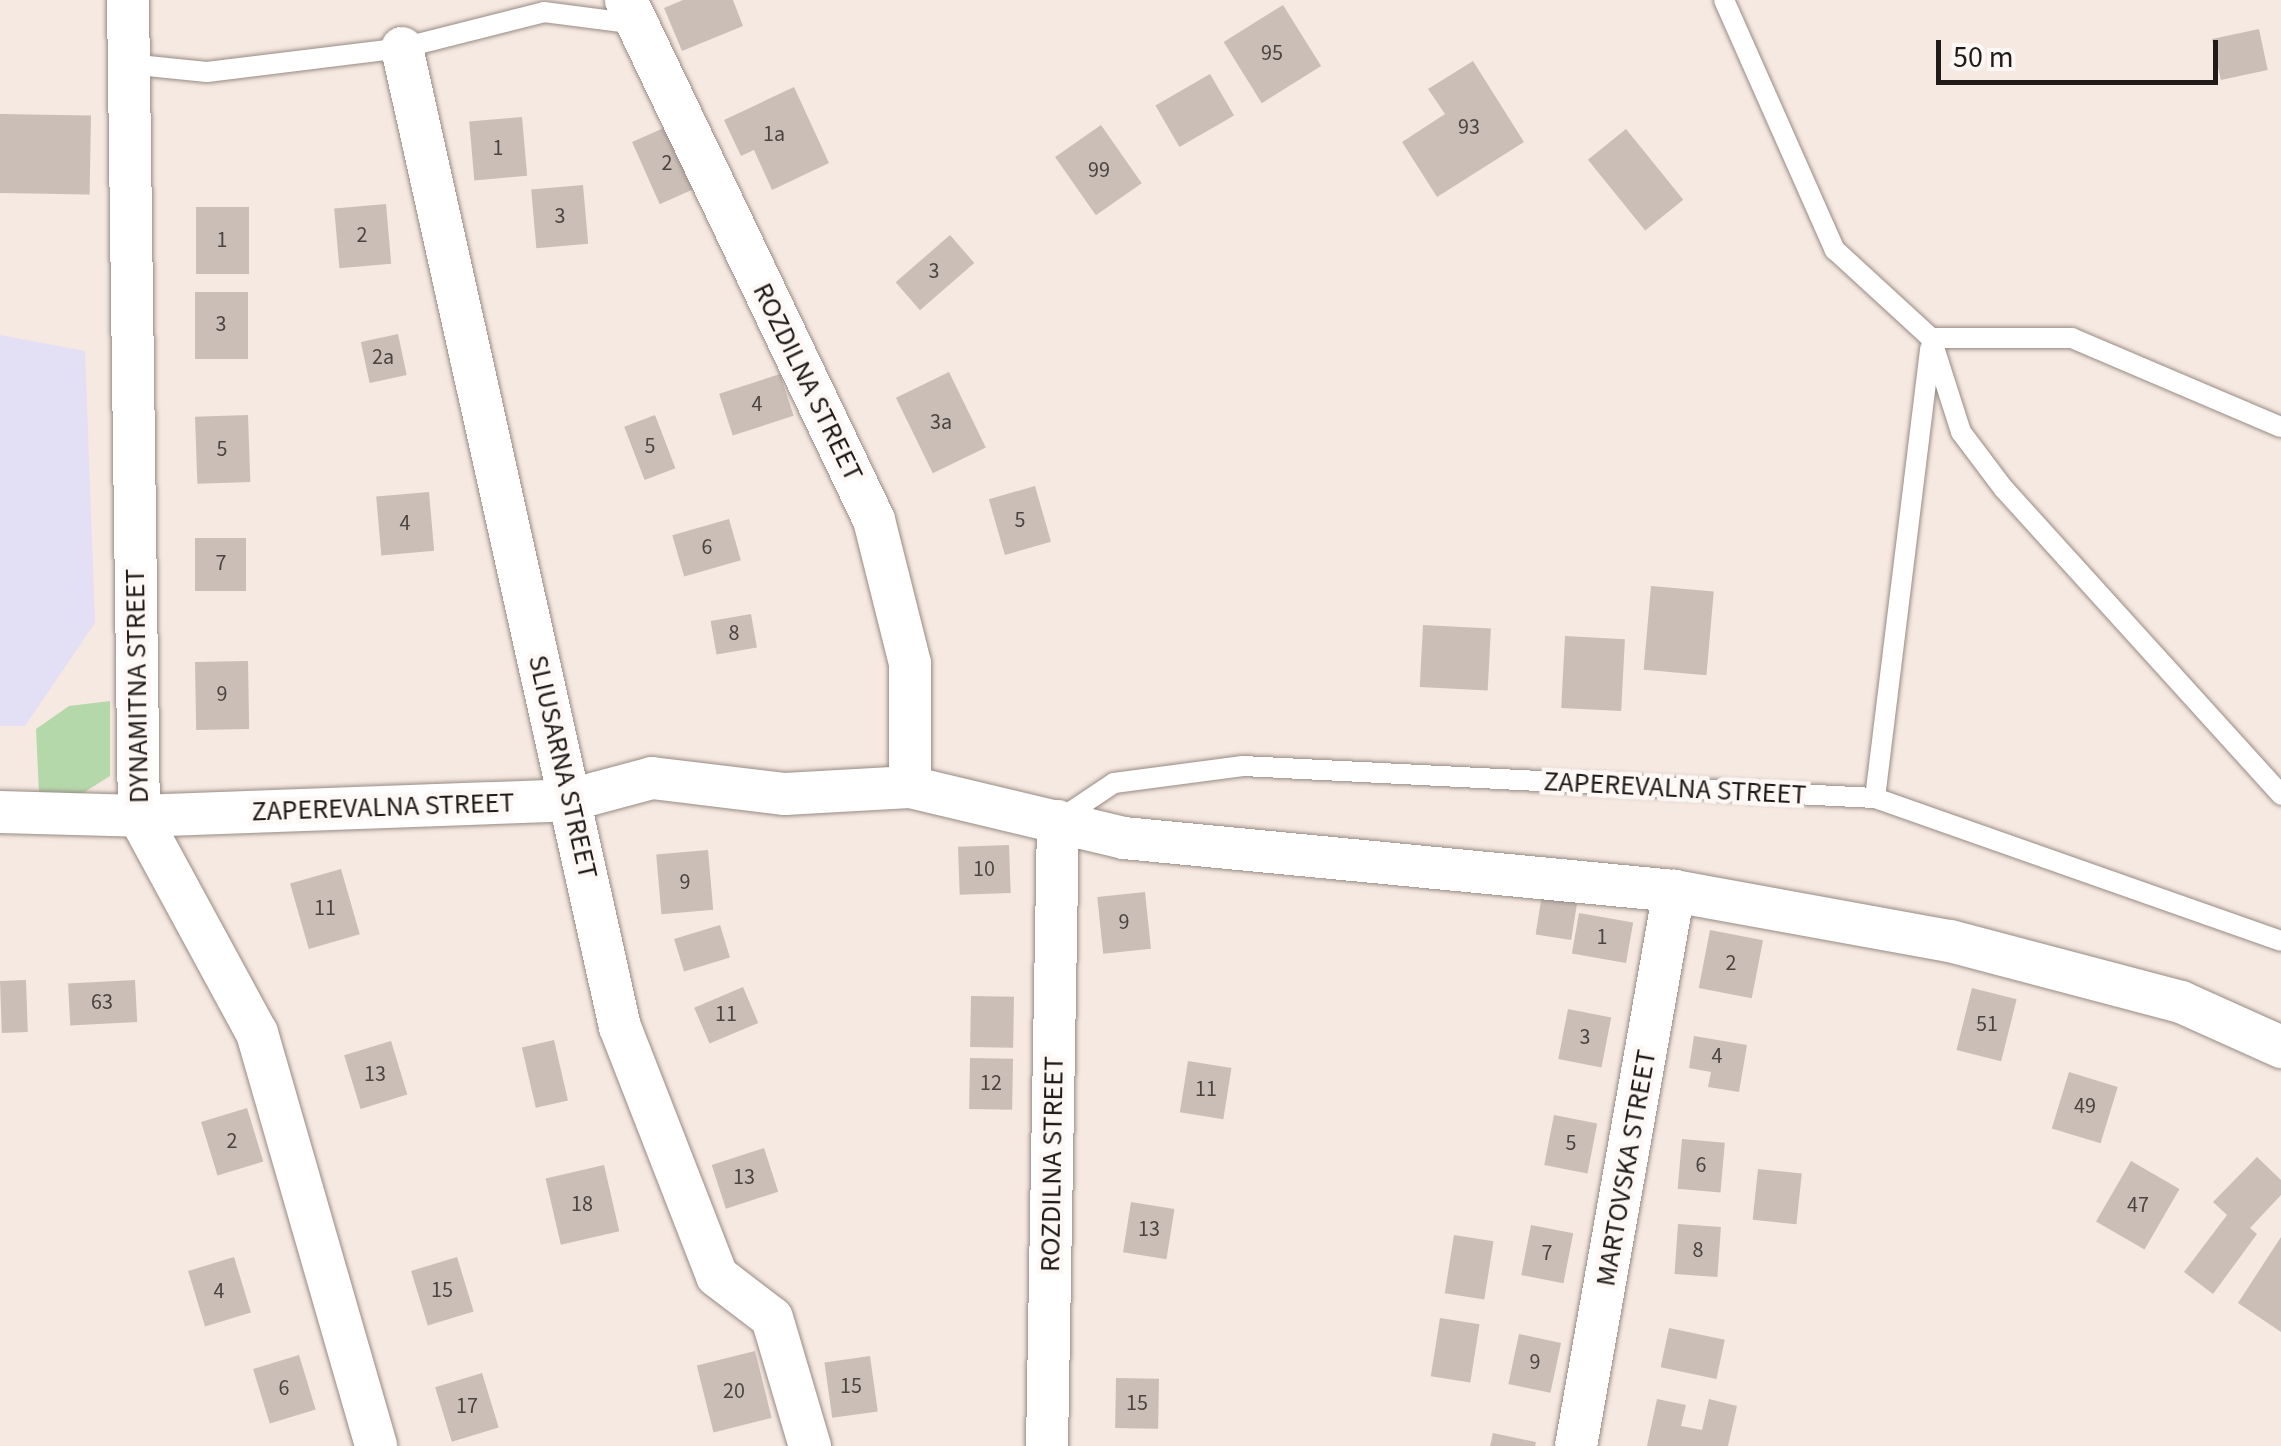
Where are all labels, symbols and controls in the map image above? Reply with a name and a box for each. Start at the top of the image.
scale bar [1941,20,2224,82]
text: 50 m [1953,36,2014,79]
house number: 95 [1261,41,1283,67]
house number: 93 [1458,115,1480,141]
house number: 1а [763,122,785,148]
house number: 1 [493,136,503,162]
house number: 2 [662,151,672,177]
house number: 99 [1088,158,1110,184]
house number: 3 [555,204,565,230]
house number: 2 [357,223,367,249]
house number: 1 [217,228,227,254]
house number: 3 [929,259,939,285]
street label: ROZDILNA STREET [746,278,870,486]
house number: 3 [216,312,226,338]
house number: 2а [372,345,394,371]
house number: 4 [752,392,762,418]
house number: 3а [930,410,952,436]
house number: 5 [645,434,655,460]
house number: 5 [217,437,227,463]
house number: 5 [1015,508,1025,534]
house number: 4 [400,511,410,537]
house number: 6 [702,535,712,561]
house number: 7 [216,551,226,577]
street label: DYNAMITNA STREET [118,568,156,804]
house number: 8 [729,621,739,647]
street label: SLIUSARNA STREET [521,652,605,882]
house number: 9 [217,682,227,708]
street label: ZAPEREVALNA STREET [1543,764,1807,812]
street label: ZAPEREVALNA STREET [251,786,515,828]
house number: 10 [973,857,995,883]
house number: 9 [680,870,690,896]
house number: 11 [314,896,336,922]
house number: 9 [1119,910,1129,936]
house number: 1 [1597,925,1607,951]
house number: 2 [1726,951,1736,977]
house number: 63 [91,990,113,1016]
house number: 11 [715,1002,737,1028]
house number: 51 [1976,1012,1998,1038]
house number: 3 [1580,1025,1590,1051]
house number: 4 [1712,1044,1722,1070]
street label: MARTOVSKA STREET [1589,1047,1663,1289]
street label: ROZDILNA STREET [1033,1056,1071,1272]
house number: 13 [364,1062,386,1088]
house number: 12 [980,1071,1002,1097]
house number: 11 [1195,1077,1217,1103]
house number: 49 [2074,1094,2096,1120]
house number: 2 [227,1129,237,1155]
house number: 5 [1566,1131,1576,1157]
house number: 6 [1696,1153,1706,1179]
house number: 13 [733,1165,755,1191]
house number: 18 [571,1192,593,1218]
house number: 47 [2127,1193,2149,1219]
house number: 13 [1138,1217,1160,1243]
house number: 8 [1693,1238,1703,1264]
house number: 7 [1542,1241,1552,1267]
house number: 15 [431,1278,453,1304]
house number: 4 [214,1279,224,1305]
house number: 9 [1530,1350,1540,1376]
house number: 15 [840,1374,862,1400]
house number: 6 [279,1376,289,1402]
house number: 20 [723,1379,745,1405]
house number: 15 [1126,1391,1148,1417]
house number: 17 [456,1394,478,1420]

